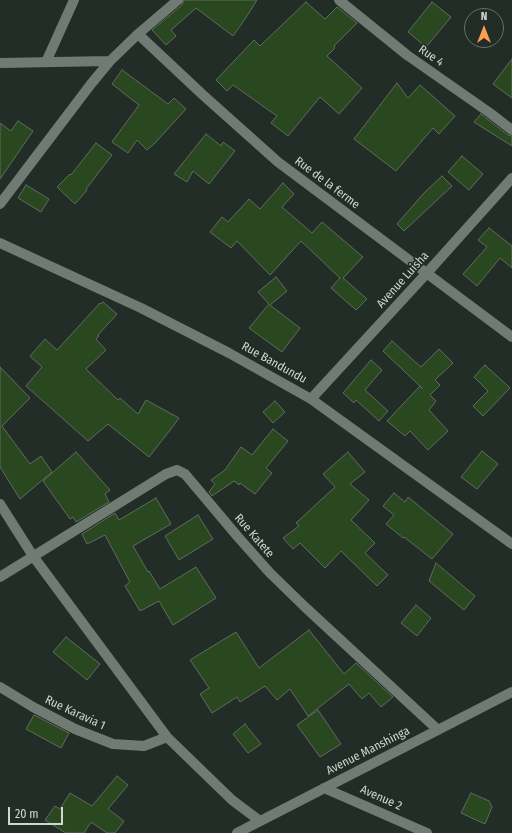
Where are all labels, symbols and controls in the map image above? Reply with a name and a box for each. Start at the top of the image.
north arrow [464,8,504,48]
text: N [481,10,487,23]
street label: Rue 4 [416,42,446,70]
street label: Rue de la ferme [292,154,362,212]
street label: Avenue Luisha [374,249,432,311]
street label: Rue Bandundu [239,339,309,387]
street label: Rue Katete [231,511,277,561]
street label: Rue Karavia 1 [43,693,107,733]
street label: Avenue Manshinga [324,724,412,778]
street label: Avenue 2 [358,782,404,814]
scale bar [10,799,65,825]
text: 20 m [15,807,39,821]

